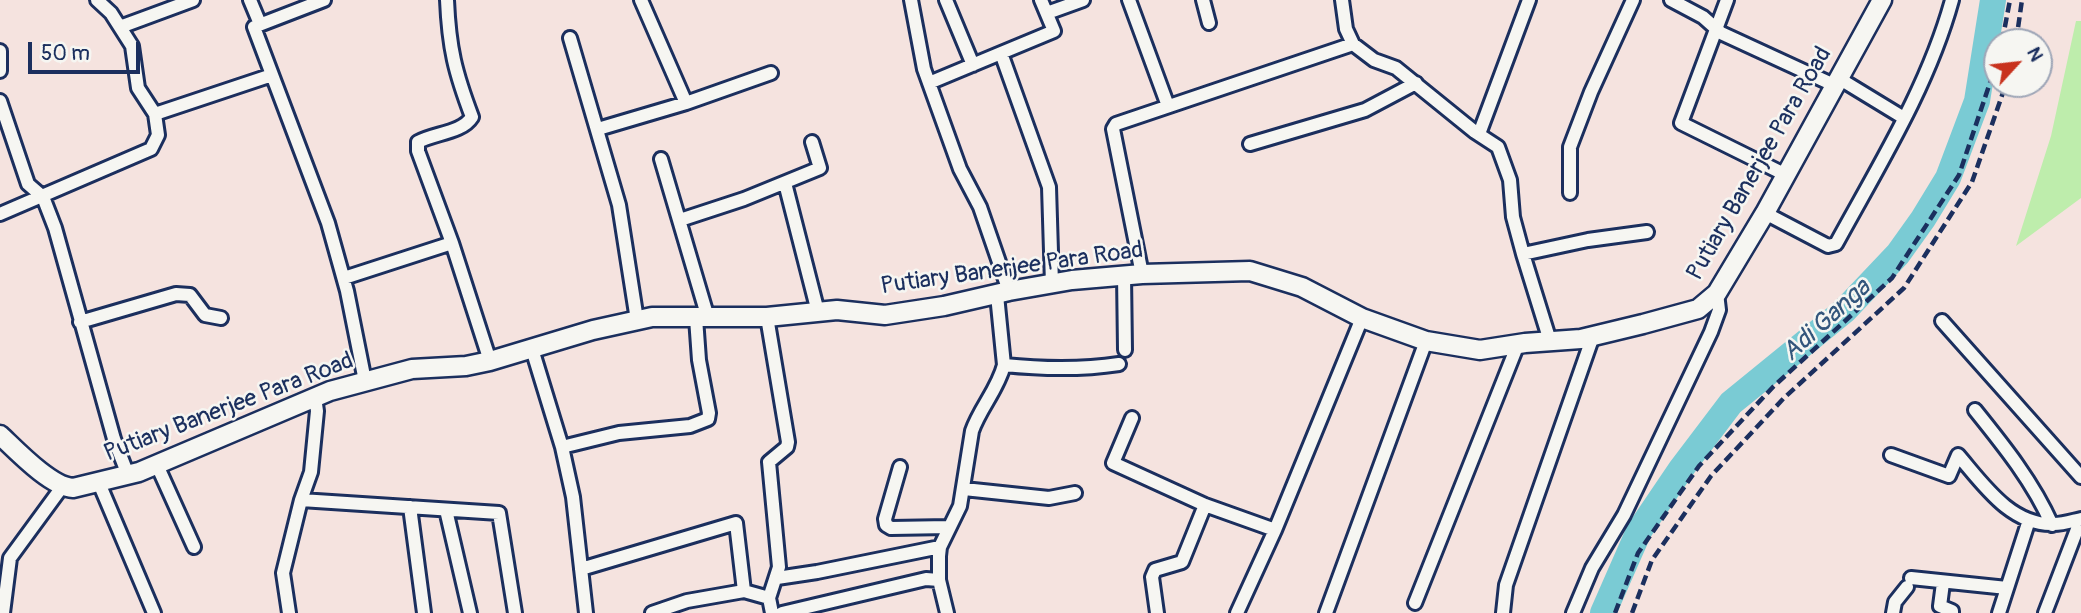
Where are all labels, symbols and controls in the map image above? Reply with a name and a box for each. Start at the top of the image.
scale bar [32,28,144,72]
north arrow [1983,28,2053,98]
text: 50 m [41,40,90,67]
street label: Putiary Banerjee Para Road [1681,42,1839,286]
text: N [2021,43,2049,66]
street label: Putiary Banerjee Para Road [879,236,1145,302]
water label: Adi Ganga [1776,273,1878,369]
street label: Putiary Banerjee Para Road [100,347,358,469]

